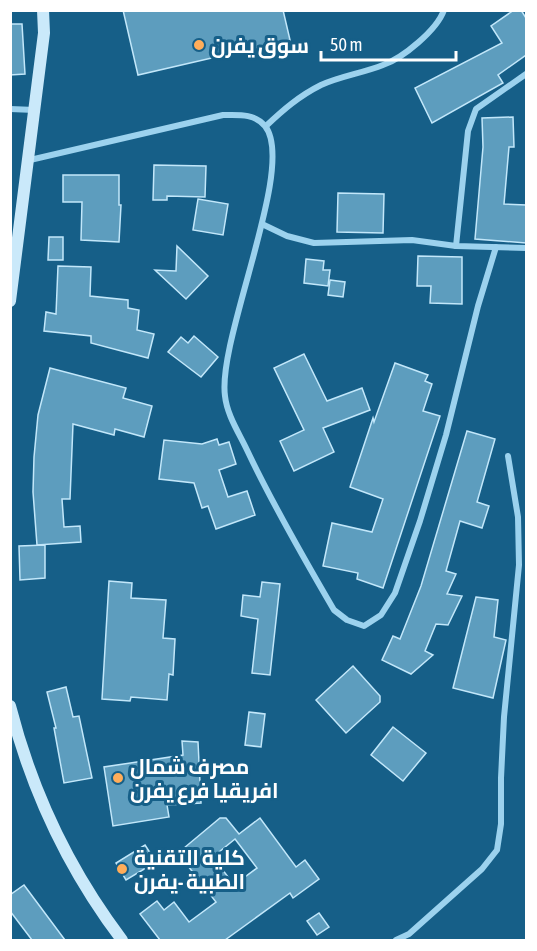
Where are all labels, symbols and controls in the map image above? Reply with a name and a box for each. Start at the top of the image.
scale bar [321,24,456,62]
place label: سوق يفرن [211,33,309,59]
text: 50 m [330,34,362,55]
marker: سوق يفرن [192,38,206,52]
place label: مصرف شمال افريقيا فرع يفرن [130,754,279,805]
marker: مصرف شمال افريقيا فرع يفرن [111,771,125,785]
place label: كلية التقنية الطبية -يفرن [134,845,245,894]
marker: كلية التقنية الطبية -يفرن [115,862,129,876]

